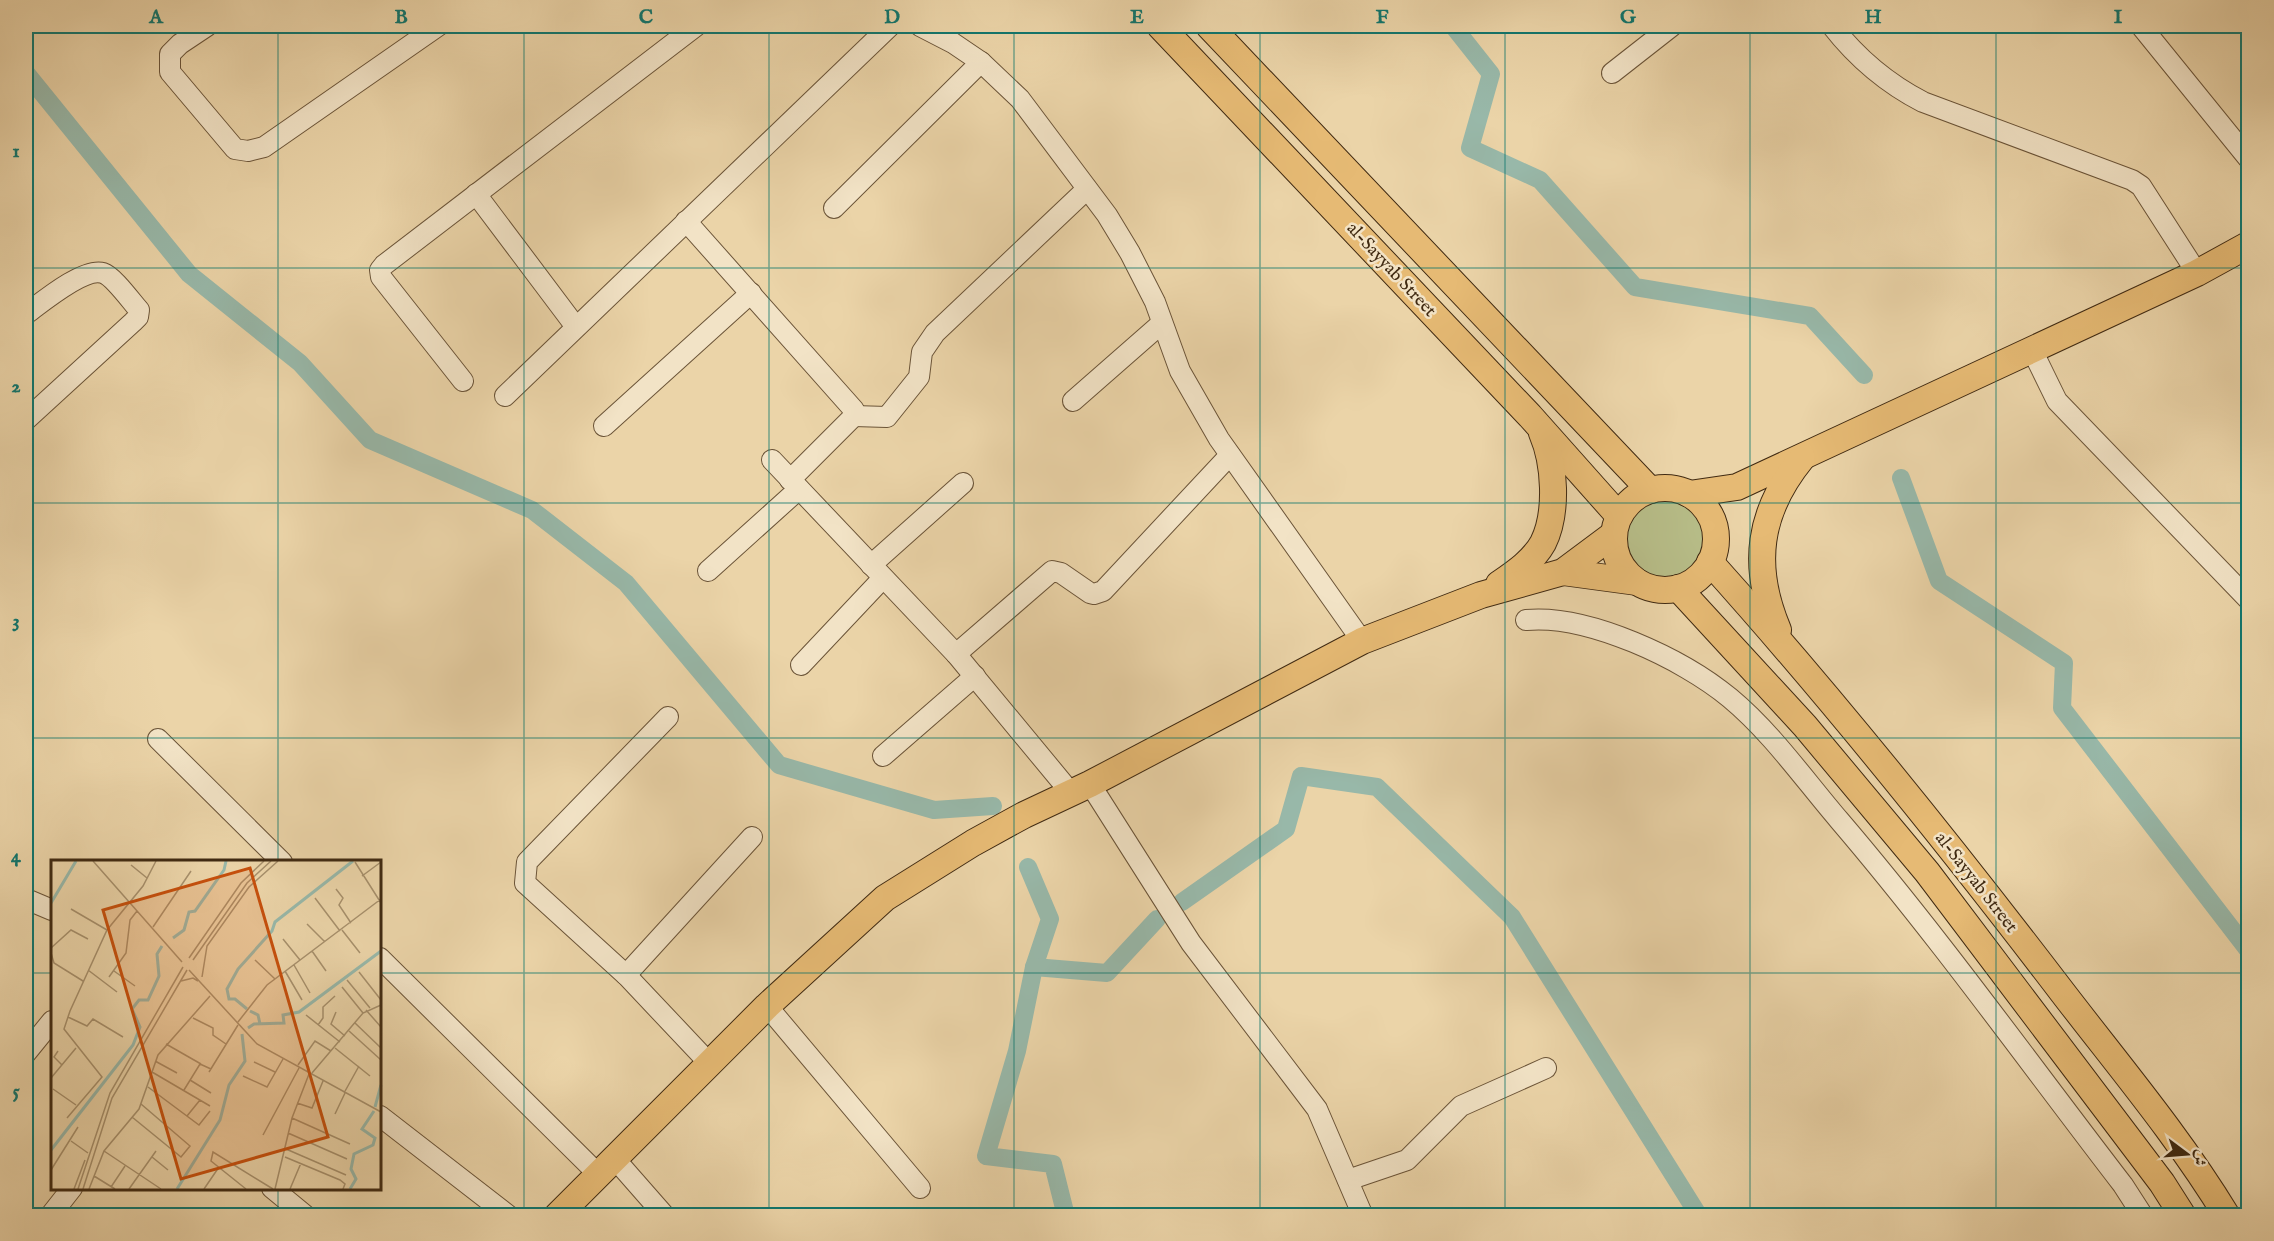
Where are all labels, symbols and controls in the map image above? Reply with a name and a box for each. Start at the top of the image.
text: A [148,5,164,30]
text: B [394,5,408,30]
text: C [639,5,653,30]
text: D [884,5,900,30]
text: E [1130,5,1144,30]
text: F [1376,5,1389,30]
text: G [1620,5,1637,30]
text: H [1864,5,1882,30]
text: I [2114,5,2123,30]
text: 1 [12,139,20,164]
street label: al-Sayyab Street [1341,218,1441,322]
text: 2 [11,374,21,399]
text: 3 [12,609,20,634]
street label: al-Sayyab Street [1929,828,2022,938]
text: 4 [11,844,22,869]
inset map [51,860,381,1190]
text: 5 [12,1079,20,1104]
north arrow [2157,1124,2217,1184]
text: ش [2188,1147,2211,1168]

